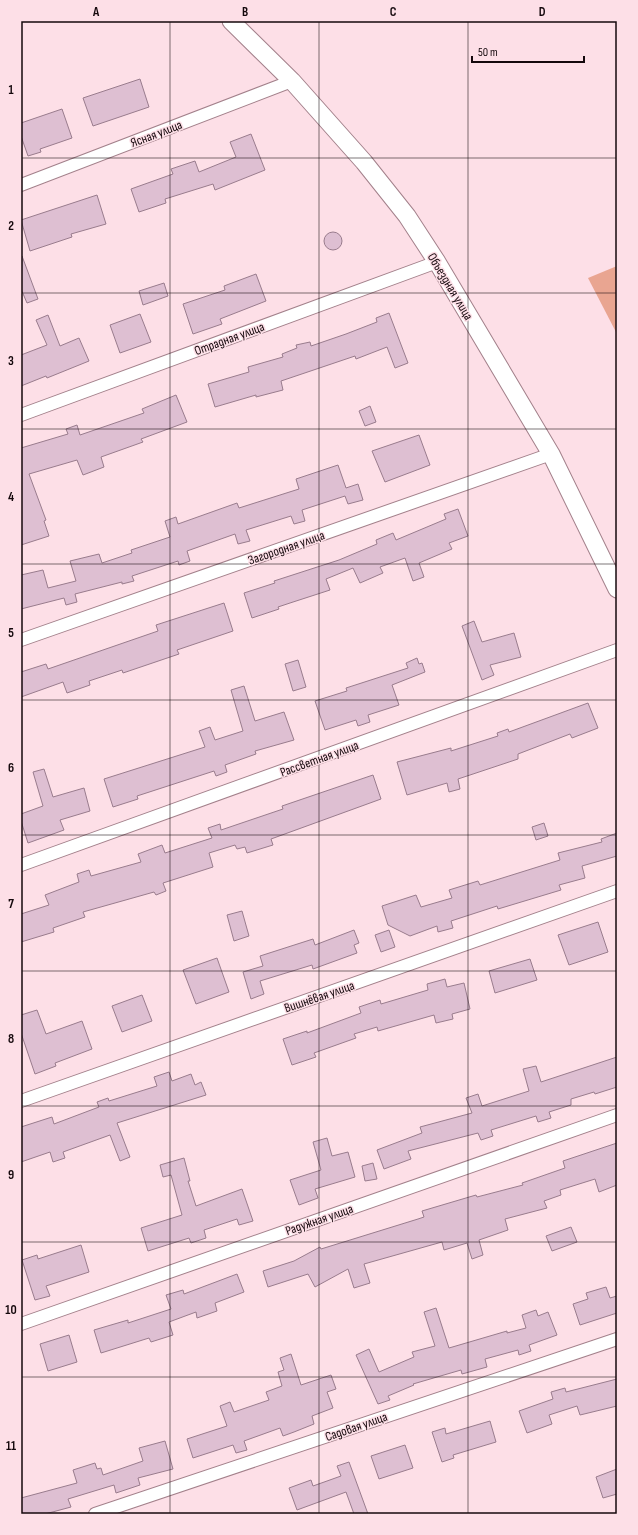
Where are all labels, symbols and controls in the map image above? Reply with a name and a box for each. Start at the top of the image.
text: A [92,4,100,20]
text: B [242,4,248,20]
text: C [390,4,397,20]
text: D [539,4,546,20]
scale bar [472,38,584,64]
text: 50 m [478,45,498,60]
text: 1 [8,82,14,98]
street label: Ясная улица [128,117,184,151]
text: 2 [8,218,14,234]
street label: Объездная улица [424,250,476,323]
street label: Отрадная улица [192,319,267,359]
text: 3 [8,353,14,369]
text: 4 [8,489,14,505]
street label: Загородная улица [246,527,327,569]
text: 5 [8,625,14,641]
street label: Рассветная улица [278,737,361,781]
text: 6 [8,760,14,776]
text: 7 [8,896,14,912]
street label: Вишнёвая улица [282,977,356,1016]
text: 8 [8,1031,14,1047]
text: 9 [8,1167,14,1183]
street label: Радужная улица [283,1201,355,1239]
text: 10 [5,1302,17,1318]
street label: Садовая улица [323,1409,390,1445]
text: 11 [6,1438,16,1454]

